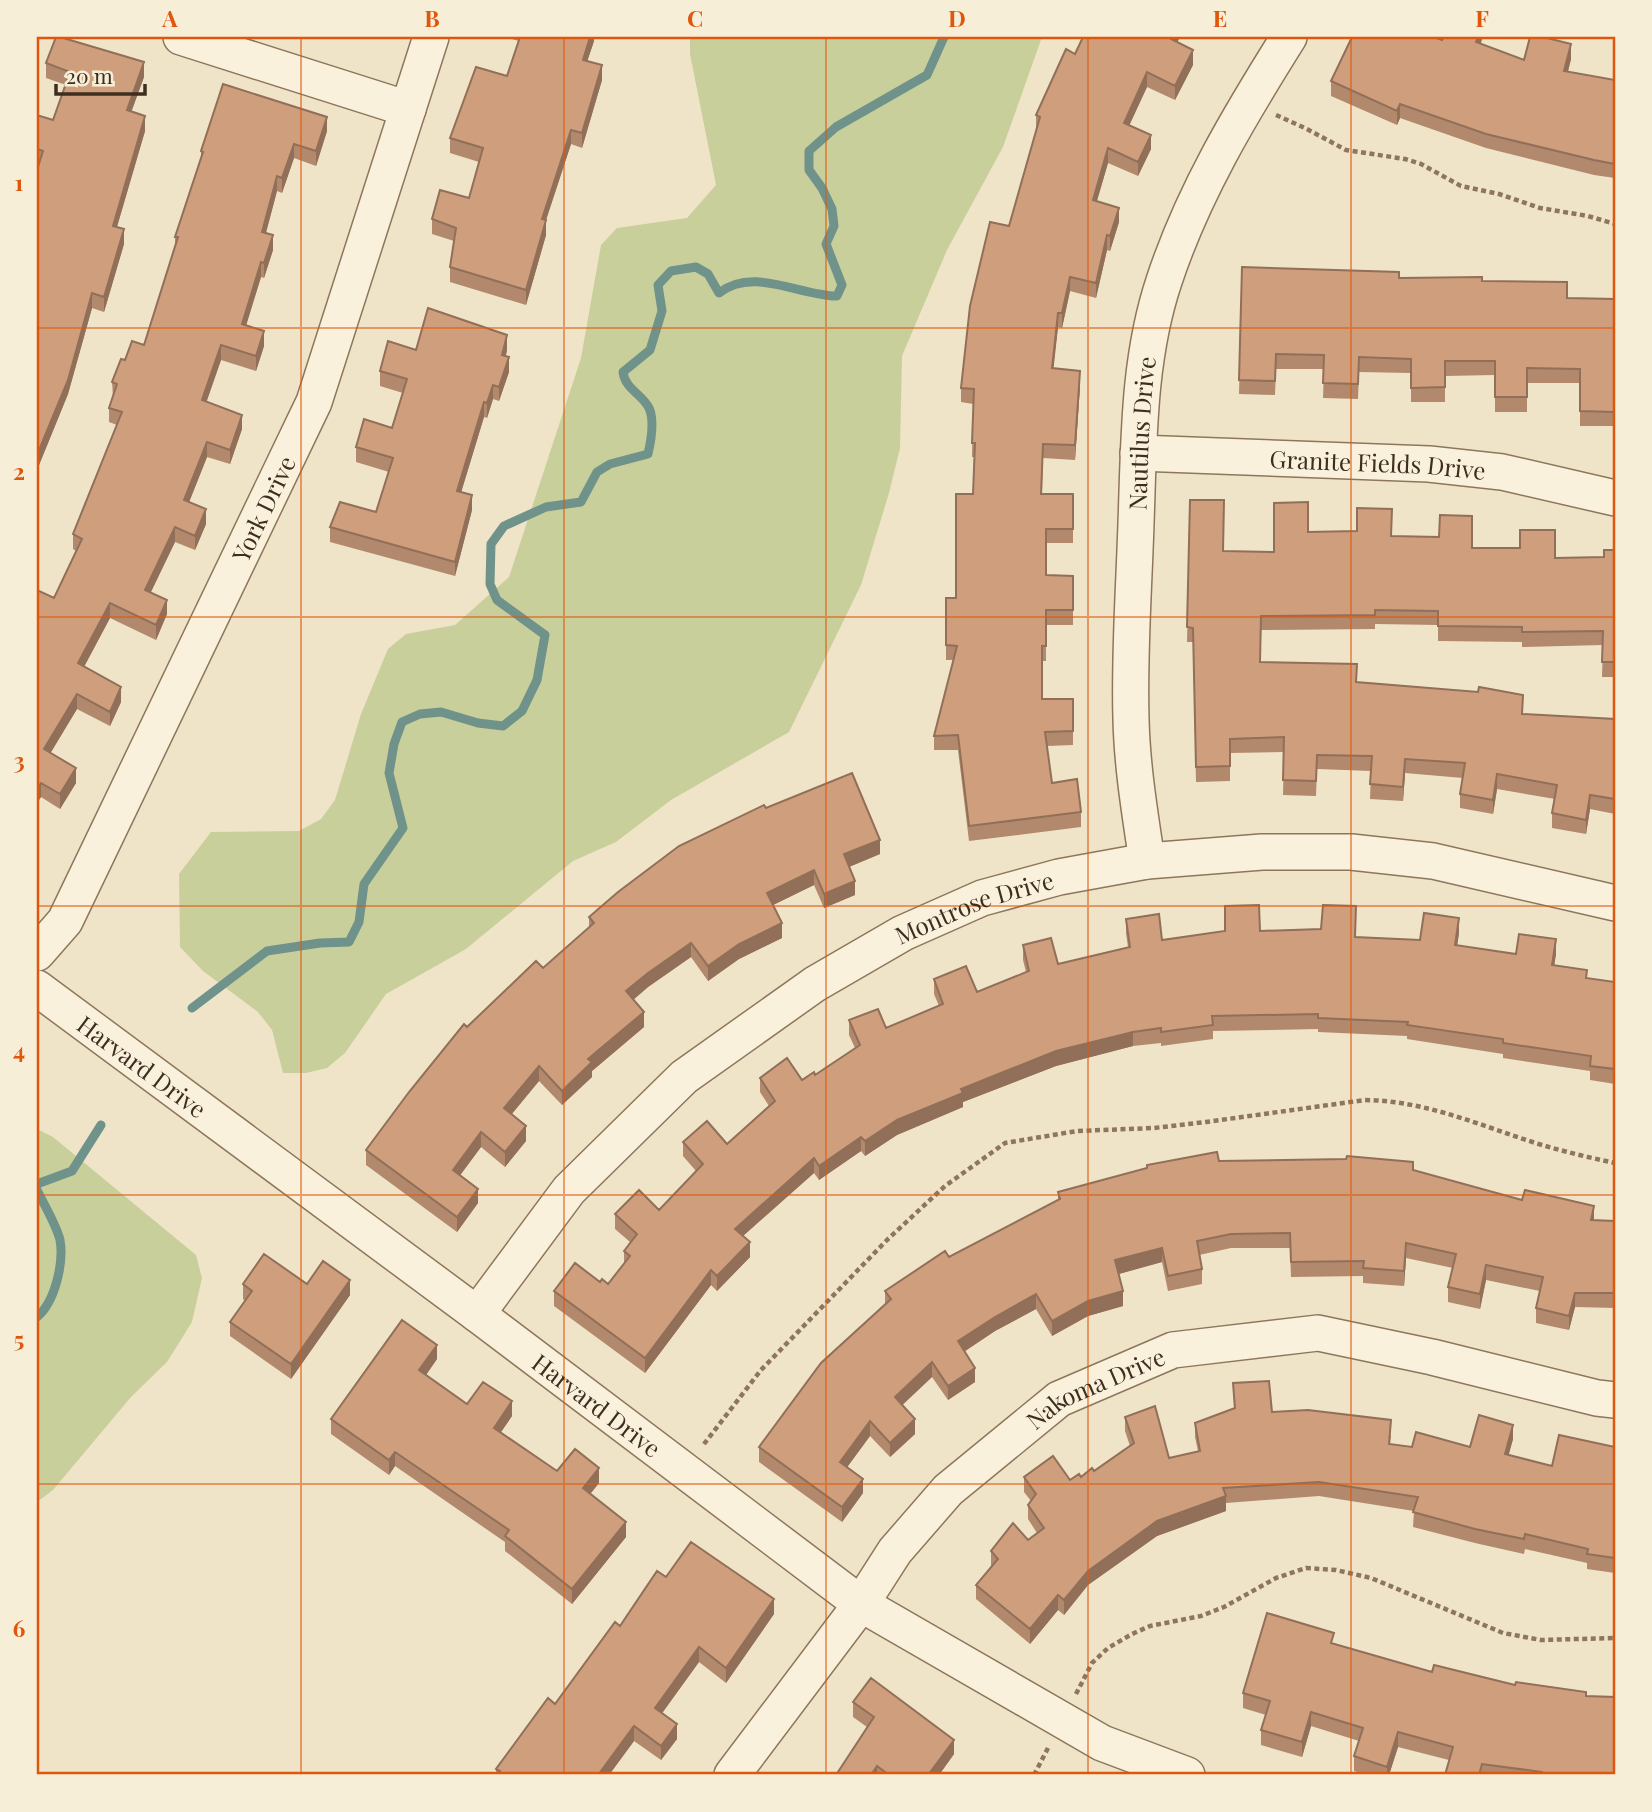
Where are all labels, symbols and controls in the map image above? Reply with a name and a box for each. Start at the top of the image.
text: A [161,2,178,33]
text: B [424,2,440,33]
text: C [687,2,703,33]
text: D [948,2,966,33]
text: E [1213,2,1227,33]
text: F [1475,2,1489,33]
scale bar [56,52,145,96]
text: 20 m [66,61,113,89]
text: 1 [15,166,24,197]
street label: Nautilus Drive [1120,354,1162,511]
street label: Granite Fields Drive [1269,442,1487,486]
street label: York Drive [223,450,302,568]
text: 2 [13,455,25,486]
text: 3 [13,744,25,775]
street label: Montrose Drive [889,863,1057,951]
street label: Harvard Drive [71,1008,213,1124]
text: 4 [13,1034,25,1065]
text: 5 [14,1323,24,1354]
street label: Nakoma Drive [1019,1340,1170,1436]
street label: Harvard Drive [526,1346,668,1464]
text: 6 [13,1612,26,1643]

